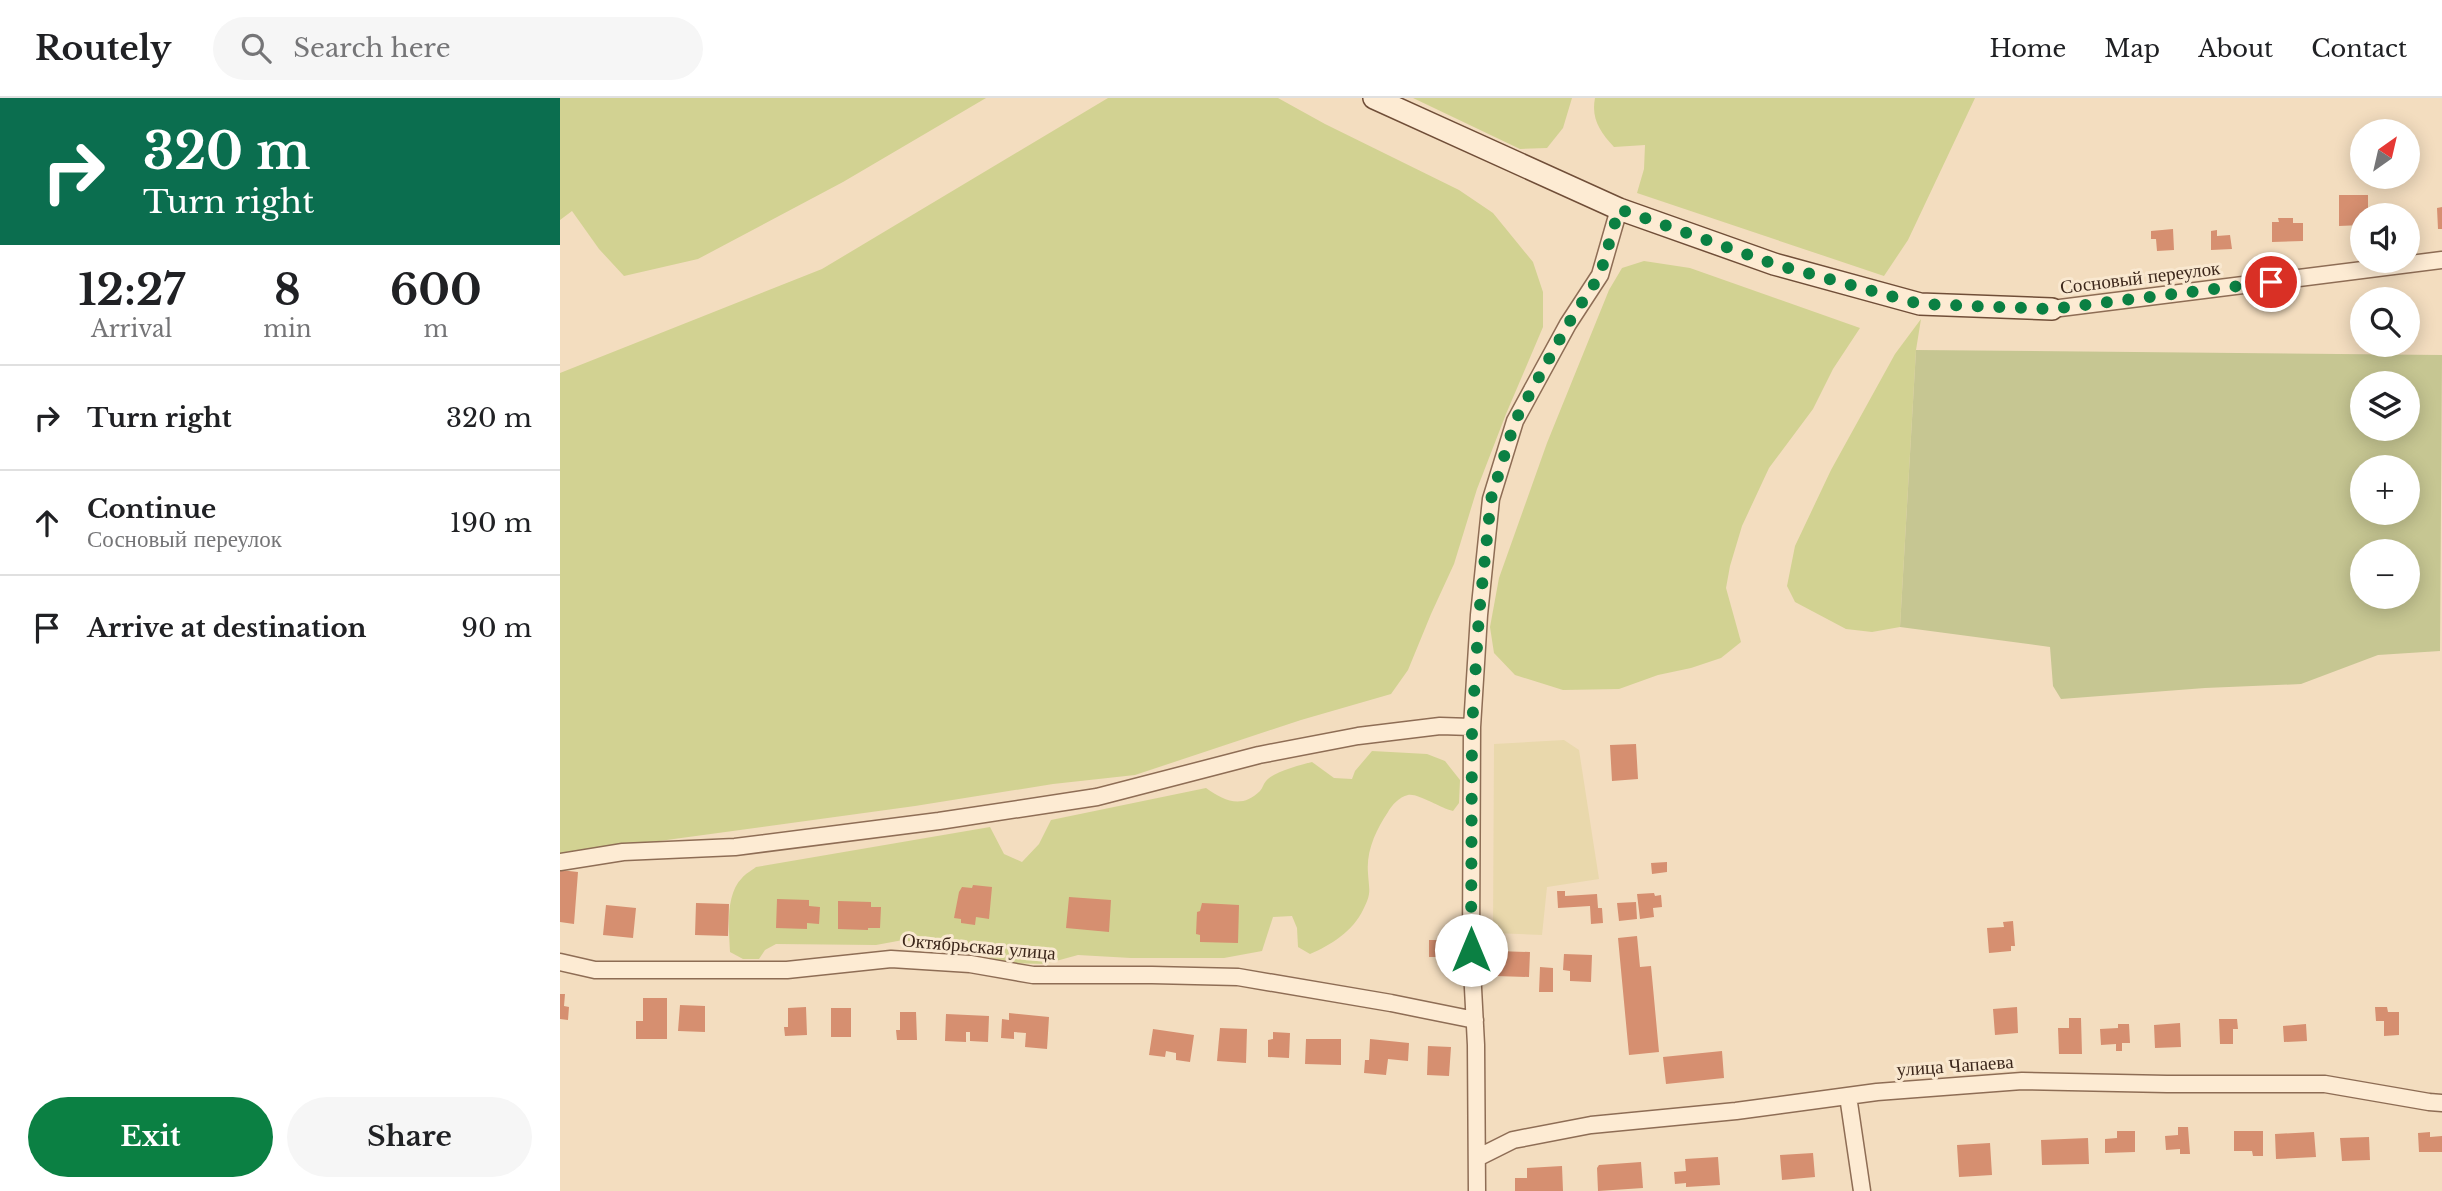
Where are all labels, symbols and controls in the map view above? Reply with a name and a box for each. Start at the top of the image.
search box [213,17,703,80]
text: Routely [35,28,171,69]
icon: search [237,29,275,67]
text: Search here [293,32,451,64]
text: Home [1990,34,2066,63]
text: Map [2104,34,2160,63]
text: About [2198,34,2273,63]
text: Contact [2311,34,2407,63]
north arrow [2350,119,2420,189]
map controls [2350,119,2420,609]
text: 320 m [143,121,310,182]
icon: right [28,126,119,217]
text: Turn right [143,182,314,222]
button: sound [2350,203,2420,273]
pin [2241,252,2301,312]
street label: Сосновый переулок [2059,256,2222,299]
icon: arrive [2252,263,2290,301]
text: 12:27 [78,264,185,316]
text: 8 [274,264,301,316]
text: 600 [390,264,482,316]
button: search [2350,287,2420,357]
text: Arrival [91,315,172,343]
text: min [263,315,312,343]
text: m [423,315,448,343]
button: layers [2350,371,2420,441]
icon: right [28,399,66,437]
text: Turn right [87,402,232,434]
text: 320 m [446,402,532,434]
button: + [2350,455,2420,525]
text: Continue [87,493,216,525]
icon: ahead [28,504,66,542]
text: 190 m [450,507,532,539]
text: Сосновый переулок [87,525,282,553]
button: − [2350,539,2420,609]
icon: arrive [28,609,66,647]
text: Arrive at destination [87,612,367,644]
text: 90 m [461,612,532,644]
position arrow [1434,913,1508,987]
street label: Октябрьская улица [901,928,1057,965]
street label: улица Чапаева [1896,1050,2015,1081]
button: Exit [28,1097,273,1177]
button: Share [287,1097,532,1177]

